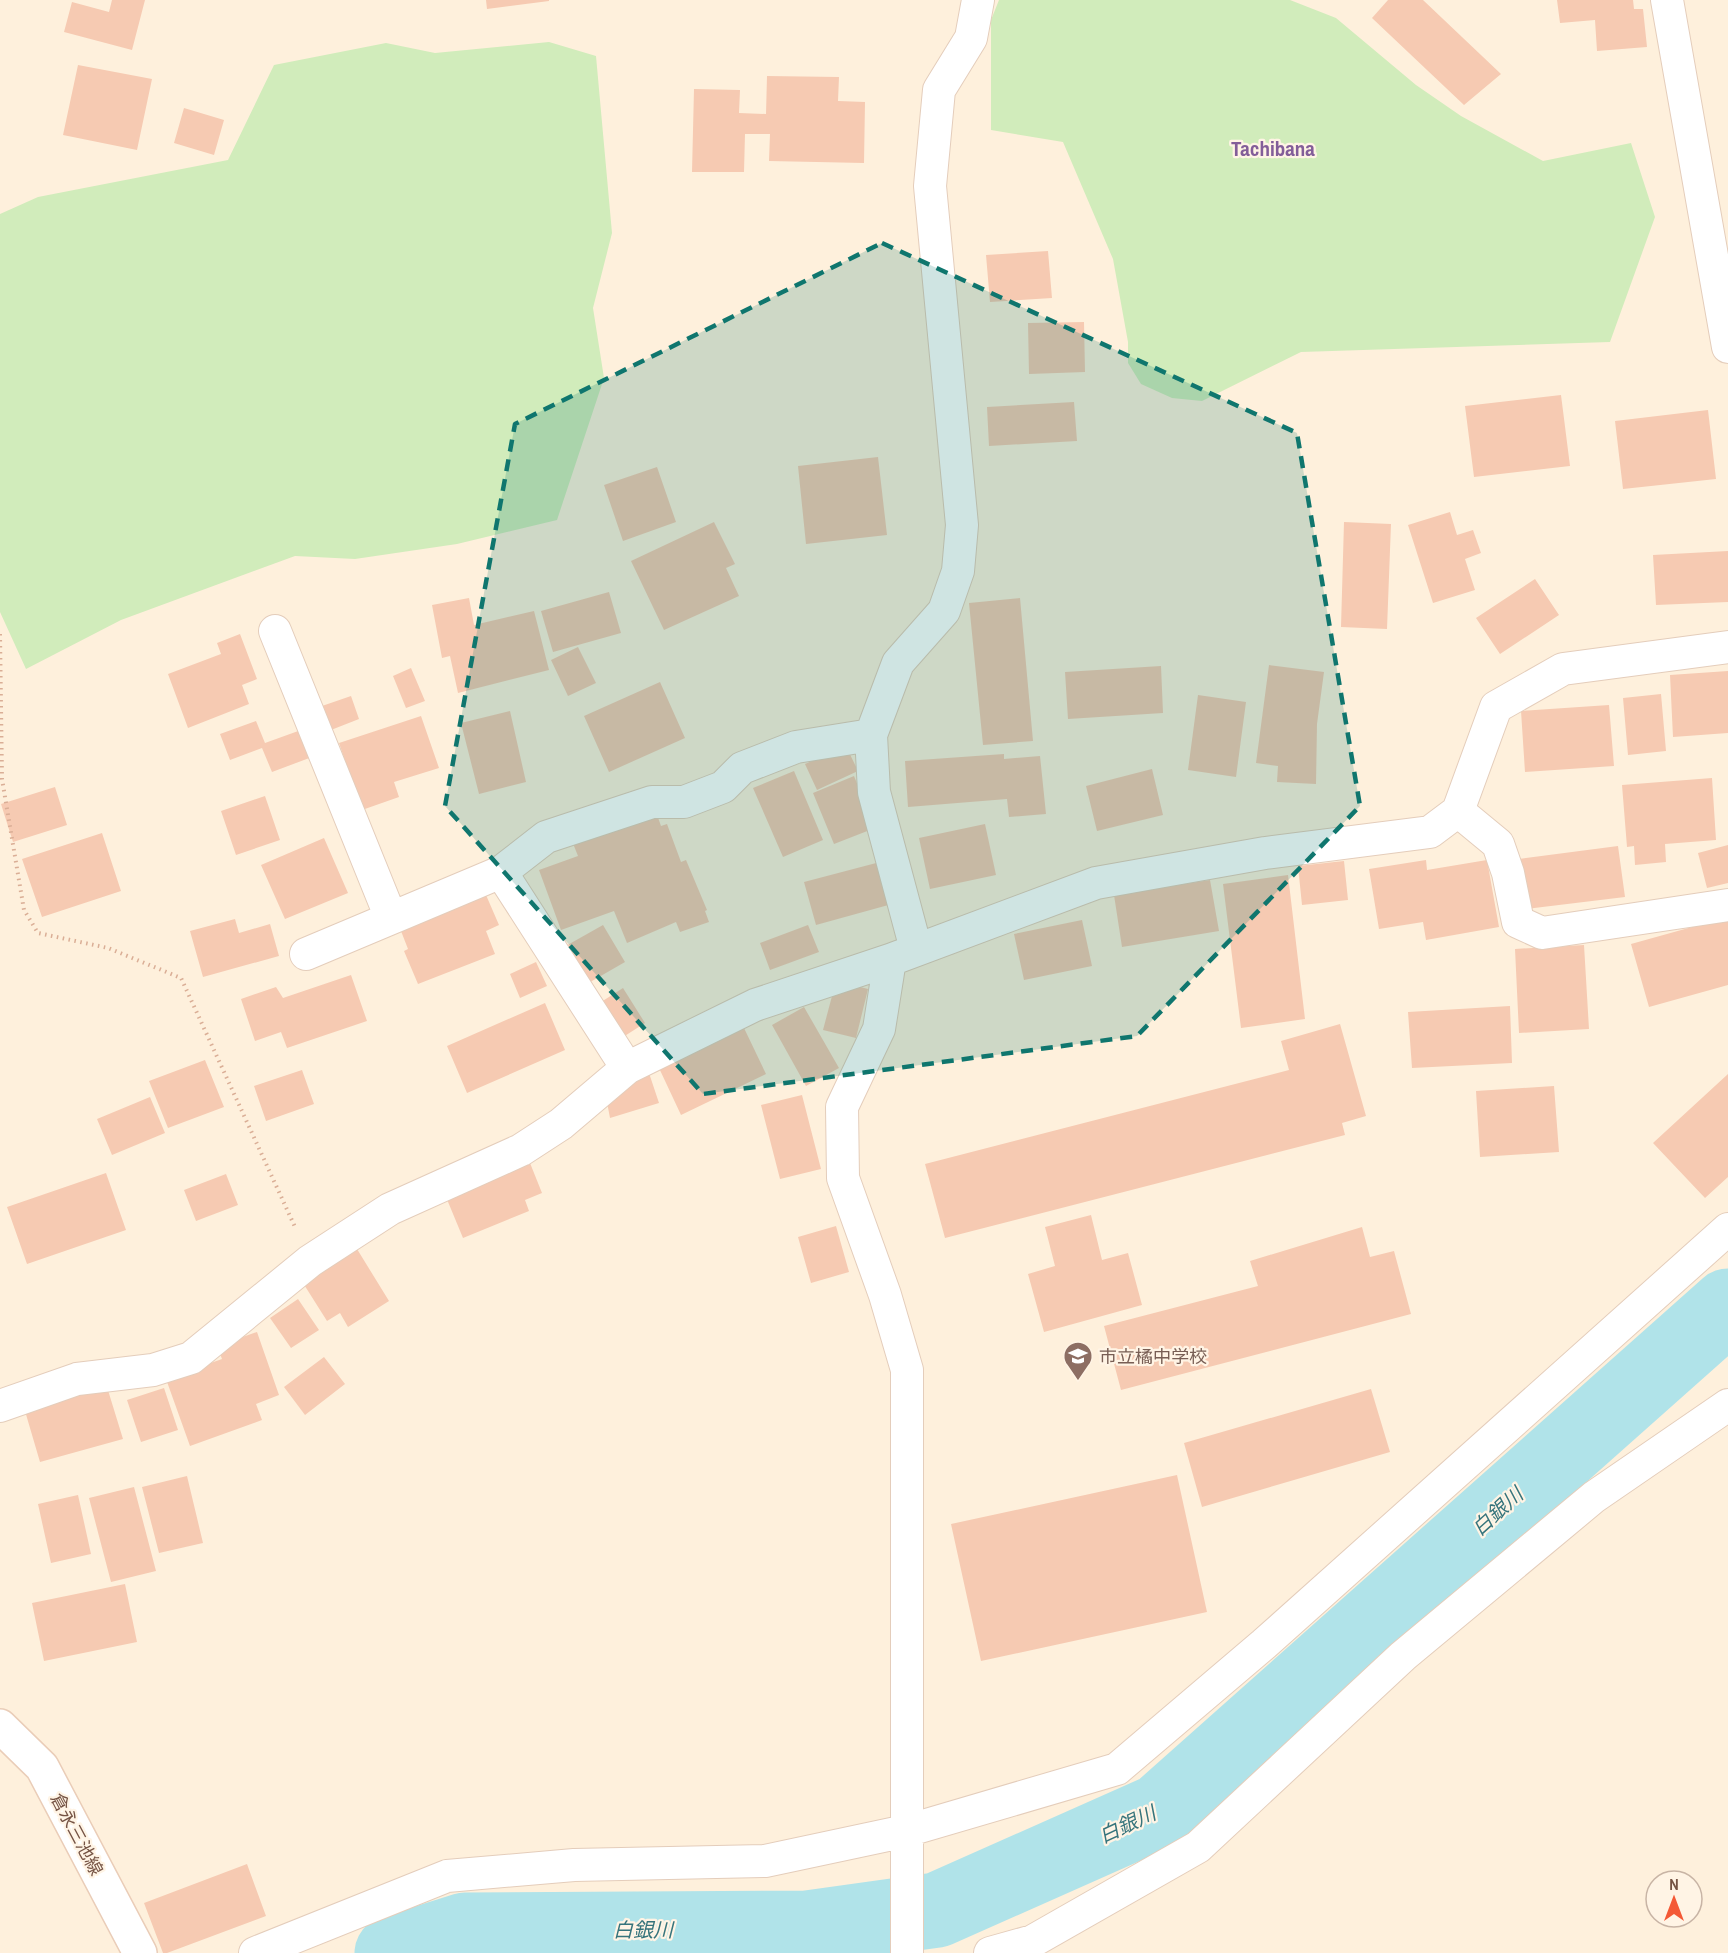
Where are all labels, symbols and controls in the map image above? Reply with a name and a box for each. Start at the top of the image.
district label: Tachibana [1231,134,1315,163]
school or university icon: 市立橘中学校 [1062,1340,1094,1382]
place label: 市立橘中学校 [1099,1344,1207,1369]
water label: 白銀川 [1466,1480,1530,1541]
street label: 倉永三池線 [45,1788,109,1880]
water label: 白銀川 [1094,1798,1162,1849]
north arrow [1644,1869,1704,1929]
text: N [1669,1873,1679,1895]
water label: 白銀川 [613,1916,675,1943]

